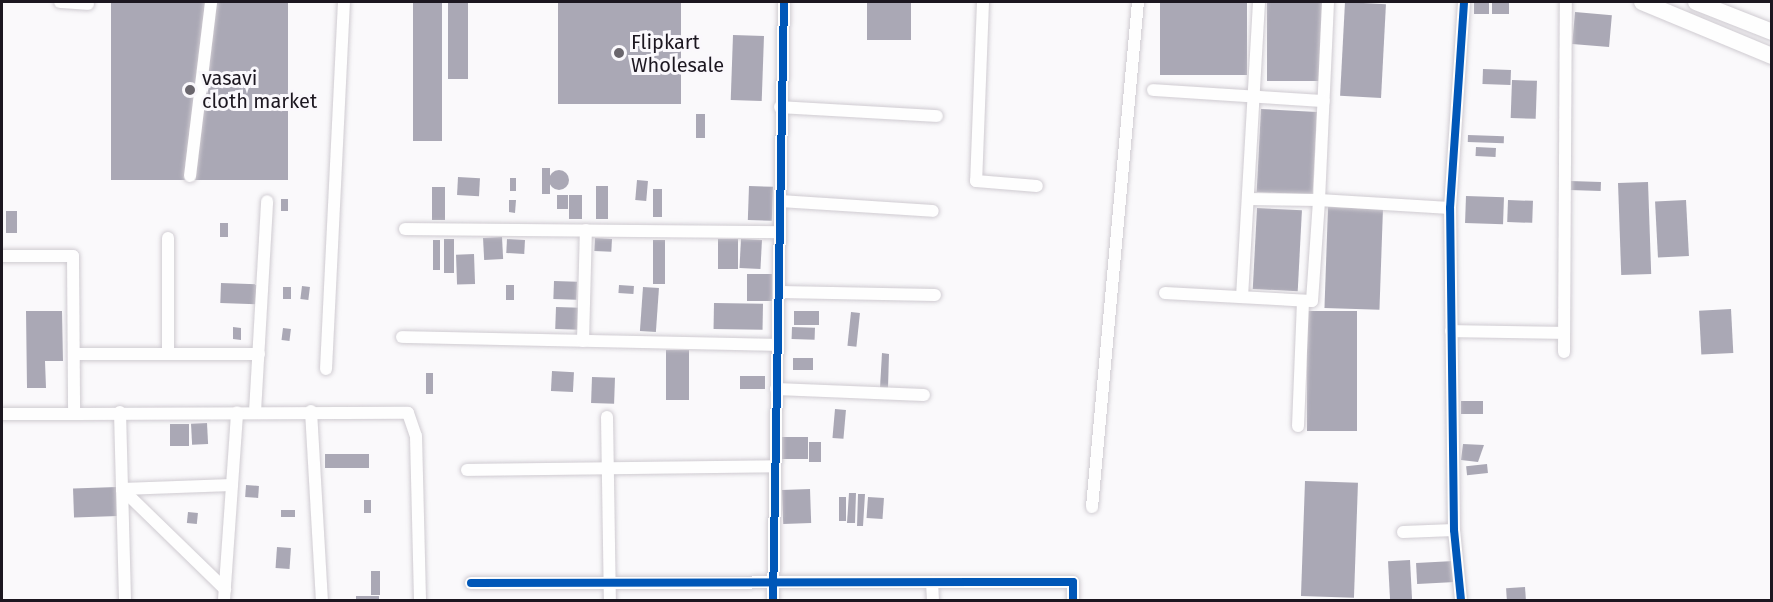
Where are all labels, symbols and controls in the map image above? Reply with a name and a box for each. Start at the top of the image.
place label: Flipkart Wholesale [631,30,724,77]
marker: Flipkart Wholesale [612,46,626,60]
place label: vasavi cloth market [202,66,317,113]
marker: vasavi cloth market [183,83,197,97]

